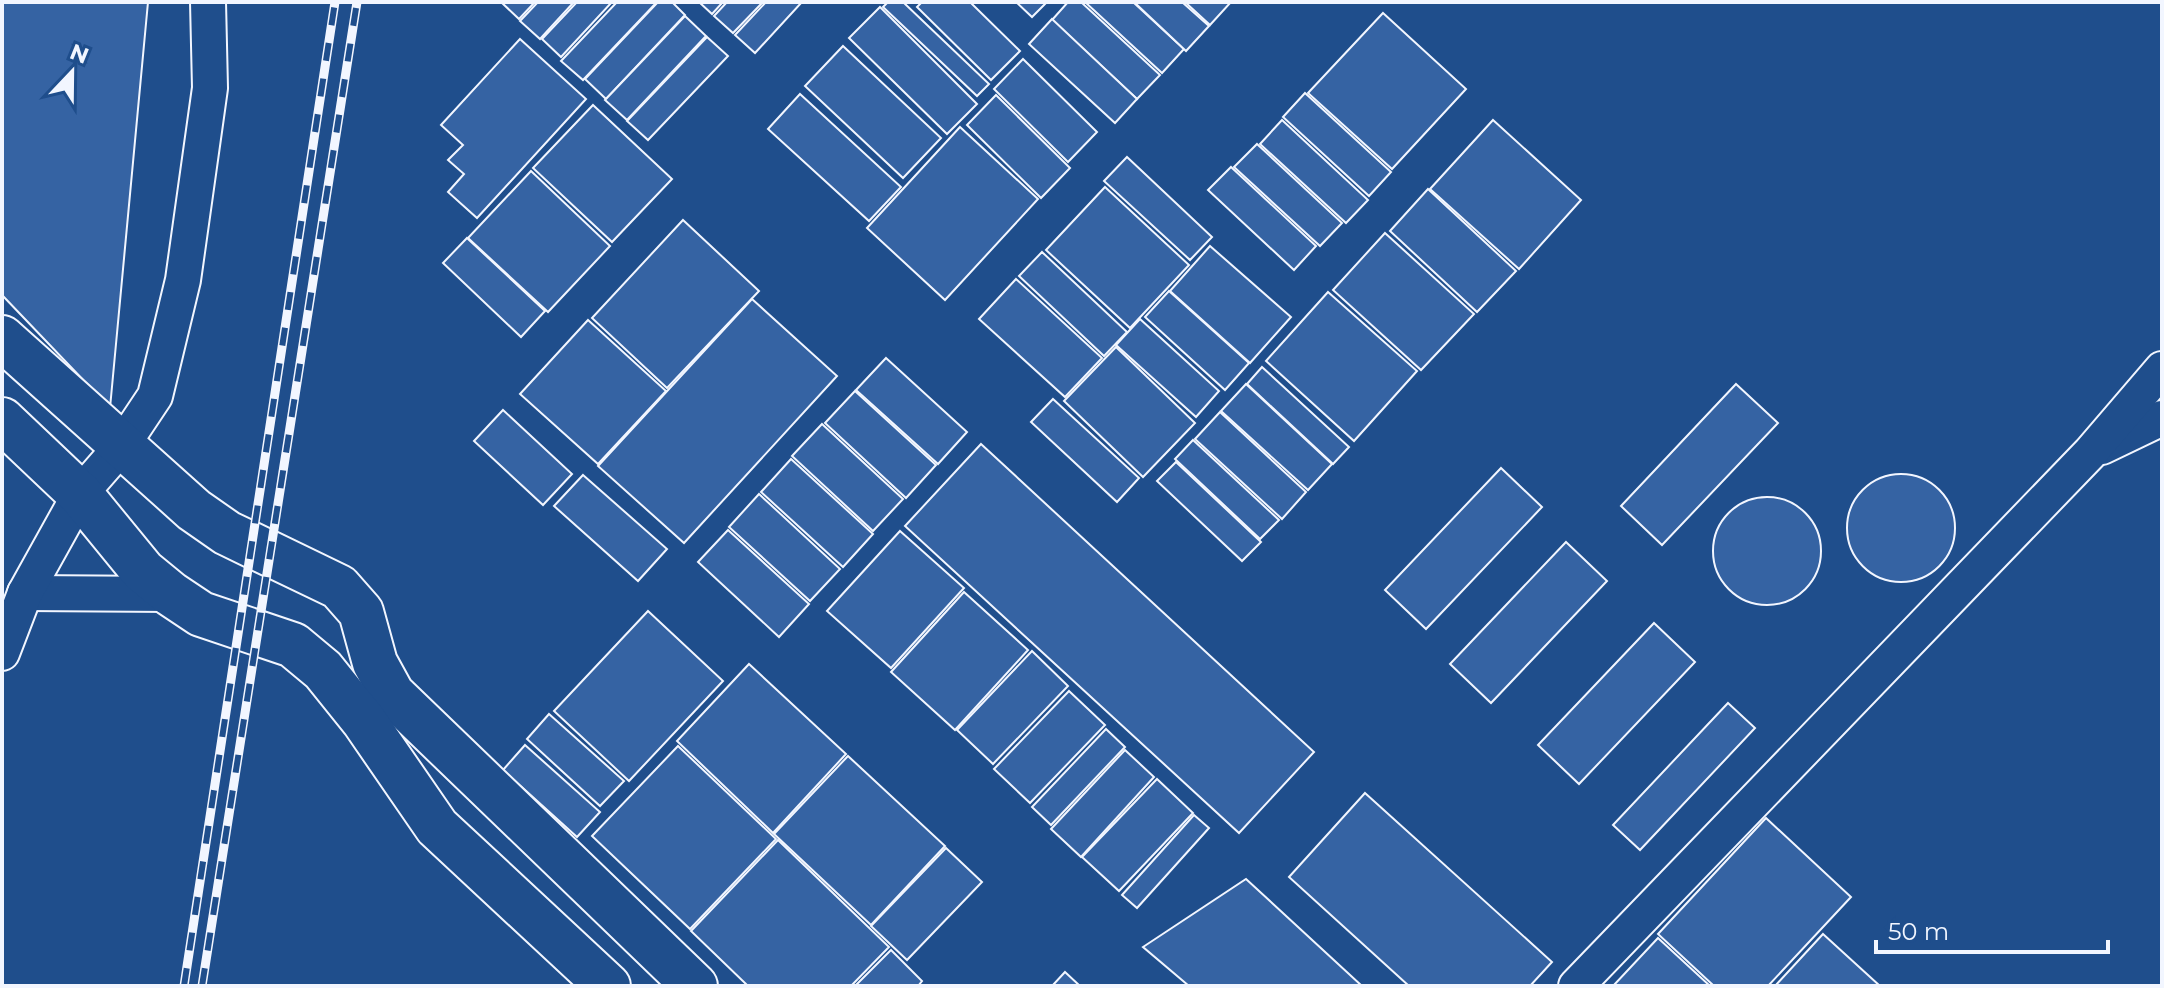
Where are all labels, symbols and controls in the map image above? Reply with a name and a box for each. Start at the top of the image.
north arrow [32,32,112,112]
text: N [66,38,93,70]
scale bar [1876,904,2108,954]
text: 50 m [1888,917,1949,946]

